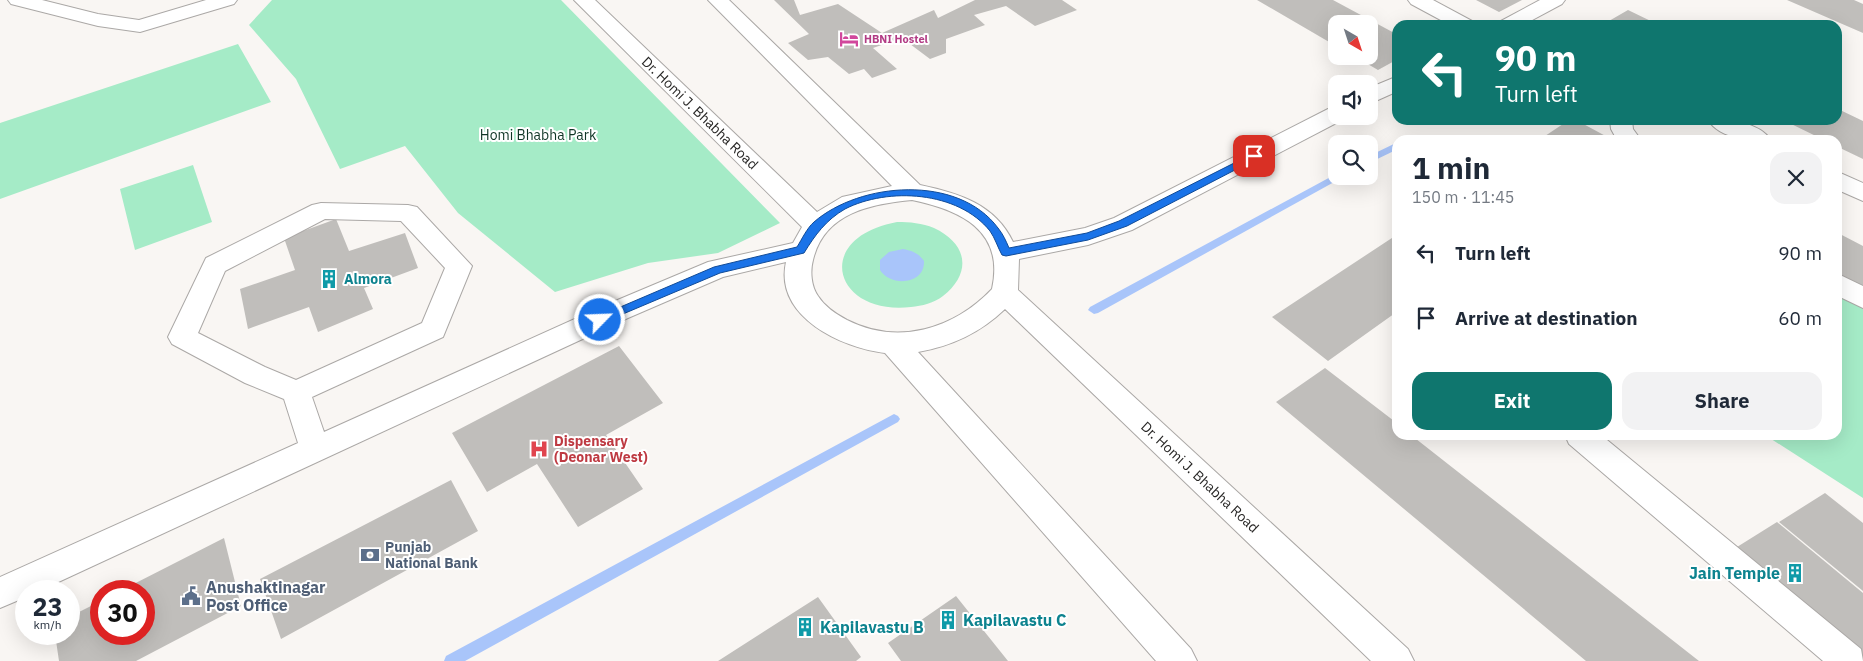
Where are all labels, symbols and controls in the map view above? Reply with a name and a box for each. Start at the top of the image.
north arrow [1328,15,1378,65]
map controls [1328,15,1378,185]
hotel icon: HBNI Hostel [838,28,860,50]
place label: HBNI Hostel [864,32,929,46]
text: 90 m [1495,35,1577,81]
icon: left [1412,40,1477,105]
street label: Dr. Homi J. Bhabha Road [638,53,762,173]
button: sound [1328,75,1378,125]
text: Turn left [1495,79,1578,108]
park label: Homi Bhabha Park [480,126,597,144]
pin [1233,135,1275,177]
button: search [1328,135,1378,185]
icon: arrive [1240,142,1268,170]
text: 1 min [1412,148,1490,187]
button: close [1770,152,1822,204]
text: 150 m · 11:45 [1412,187,1514,207]
icon: left [1412,239,1440,267]
text: Turn left [1455,241,1531,265]
text: 90 m [1778,241,1822,265]
building icon: Almora [318,268,340,290]
place label: Almora [344,270,392,288]
position arrow [573,293,625,345]
icon: arrive [1412,304,1440,332]
text: Arrive at destination [1455,306,1638,330]
text: 60 m [1778,306,1822,330]
button: Exit [1412,372,1612,430]
button: Share [1622,372,1822,430]
street label: Dr. Homi J. Bhabha Road [1137,418,1263,536]
place label: Dispensary (Deonar West) [554,432,648,466]
hospital icon: Dispensary (Deonar West) [528,438,550,460]
place label: Punjab National Bank [385,538,479,572]
bank icon: Punjab National Bank [359,544,381,566]
building icon: Jain Temple [1784,562,1806,584]
place label: Jain Temple [1689,563,1780,583]
place label: Anushaktinagar Post Office [206,577,326,615]
speed limit sign: 30 [90,580,155,645]
public building icon: Anushaktinagar Post Office [180,585,202,607]
text: 23 [32,590,63,623]
building icon: Kapilavastu C [937,609,959,631]
place label: Kapilavastu C [963,610,1067,630]
building icon: Kapilavastu B [794,616,816,638]
text: km/h [33,617,62,632]
place label: Kapilavastu B [820,617,924,637]

